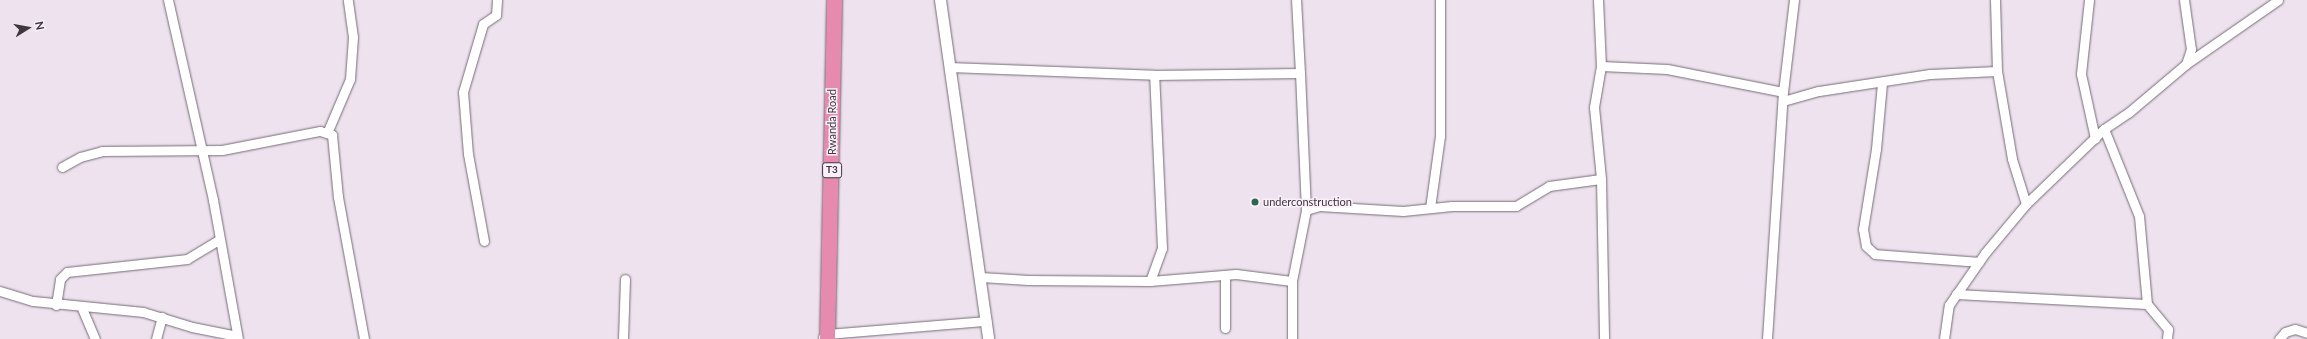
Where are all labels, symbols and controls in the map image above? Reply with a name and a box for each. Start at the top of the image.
north arrow [8,8,48,48]
text: N [33,20,47,31]
street label: Rwanda Road [825,89,839,155]
road number: T3 [822,162,842,178]
place label: underconstruction [1263,195,1352,209]
marker: underconstruction [1250,197,1260,207]

